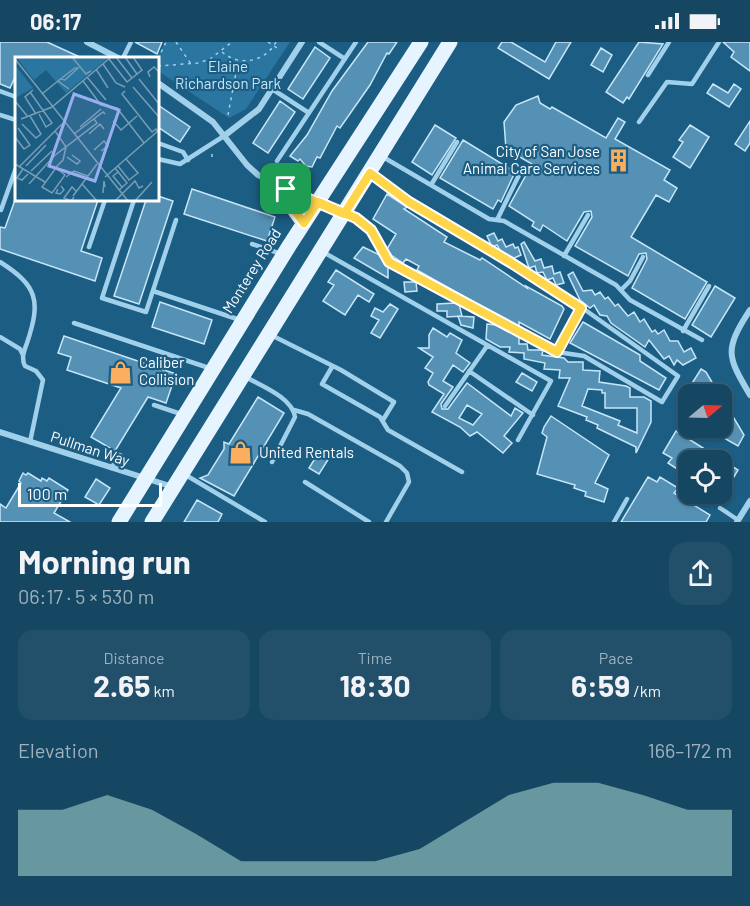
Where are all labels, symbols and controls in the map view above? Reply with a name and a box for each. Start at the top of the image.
text: 06:17 [30,8,81,34]
inset map [15,57,159,201]
park label: Elaine Richardson Park [175,57,282,92]
place label: City of San Jose Animal Care Services [463,142,600,177]
building icon: City of San Jose Animal Care Services [605,148,631,174]
pin [260,163,311,214]
icon: arrive [269,172,302,205]
street label: Monterey Road [218,225,284,316]
place label: Caliber Collision [139,353,194,388]
shop icon: Caliber Collision [108,359,134,385]
north arrow [678,384,732,438]
map controls [678,384,732,504]
street label: Pullman Way [49,427,132,469]
shop icon: United Rentals [228,440,254,466]
place label: United Rentals [259,443,354,461]
button: locate [678,450,732,504]
scale bar [18,480,162,508]
text: 100 m [27,484,67,503]
text: Morning run [18,541,191,581]
button: share [669,542,732,605]
text: 06:17 · 5 × 530 m [18,584,154,608]
text: Distance [104,648,164,667]
text: Time [358,648,392,667]
text: Pace [599,648,633,667]
text: 2.65 [93,667,150,703]
text: 18:30 [339,667,411,703]
text: 6:59 [571,667,630,703]
text: km [150,681,175,700]
text: /km [630,681,661,700]
text: Elevation [18,738,99,762]
text: 166–172 m [648,738,732,762]

